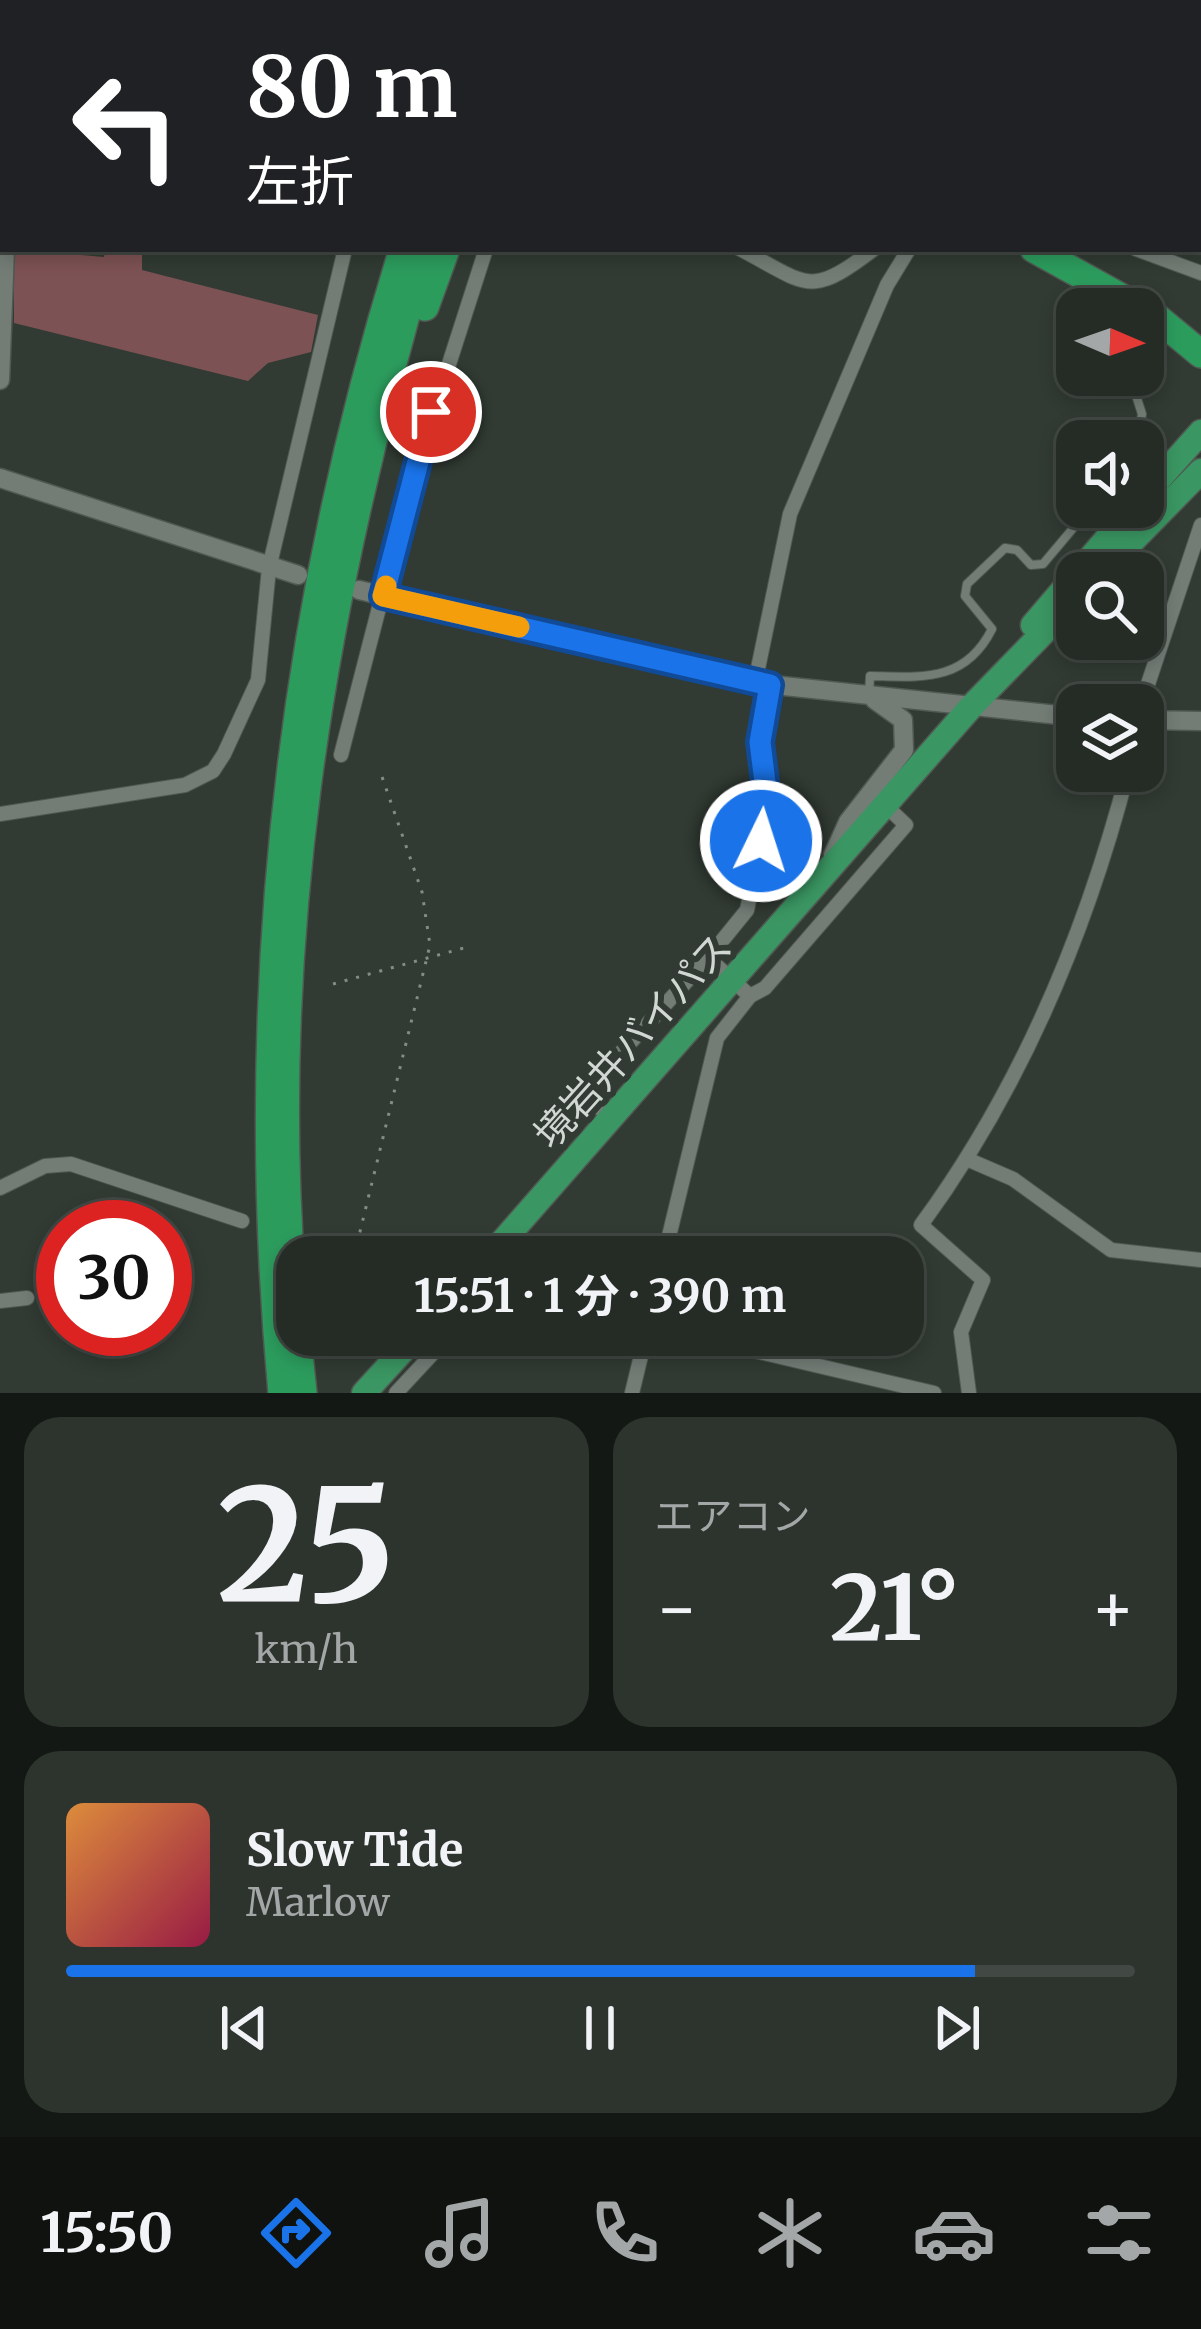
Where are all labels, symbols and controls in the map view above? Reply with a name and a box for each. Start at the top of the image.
text: 80 m [246,34,458,140]
icon: left [48,48,204,204]
text: 左折 [246,148,354,216]
north arrow [1056,288,1164,396]
map controls [1056,288,1164,792]
pin [380,361,482,463]
icon: arrive [398,379,464,445]
button: sound [1056,420,1164,528]
button: search [1056,552,1164,660]
button: layers [1056,684,1164,792]
position arrow [698,778,824,904]
street label: 境岩井バイパス [524,923,742,1159]
speed limit sign: 30 [36,1200,192,1356]
text: 15:51 · 1 分 · 390 m [414,1268,786,1324]
text: 25 [217,1448,396,1645]
text: エアコン [655,1492,811,1541]
text: 21° [830,1551,960,1665]
text: − [655,1567,699,1650]
text: + [1091,1567,1135,1650]
text: km/h [255,1625,358,1674]
text: Slow Tide [246,1822,463,1878]
text: Marlow [246,1878,390,1927]
icon: previous [211,1995,277,2061]
icon: pause [567,1995,633,2061]
icon: next [924,1995,990,2061]
icon: directions [254,2191,338,2275]
icon: music [418,2191,502,2275]
icon: phone [583,2191,667,2275]
icon: climate [748,2191,832,2275]
icon: car [912,2191,996,2275]
icon: filters [1077,2191,1161,2275]
text: 15:50 [40,2199,173,2267]

